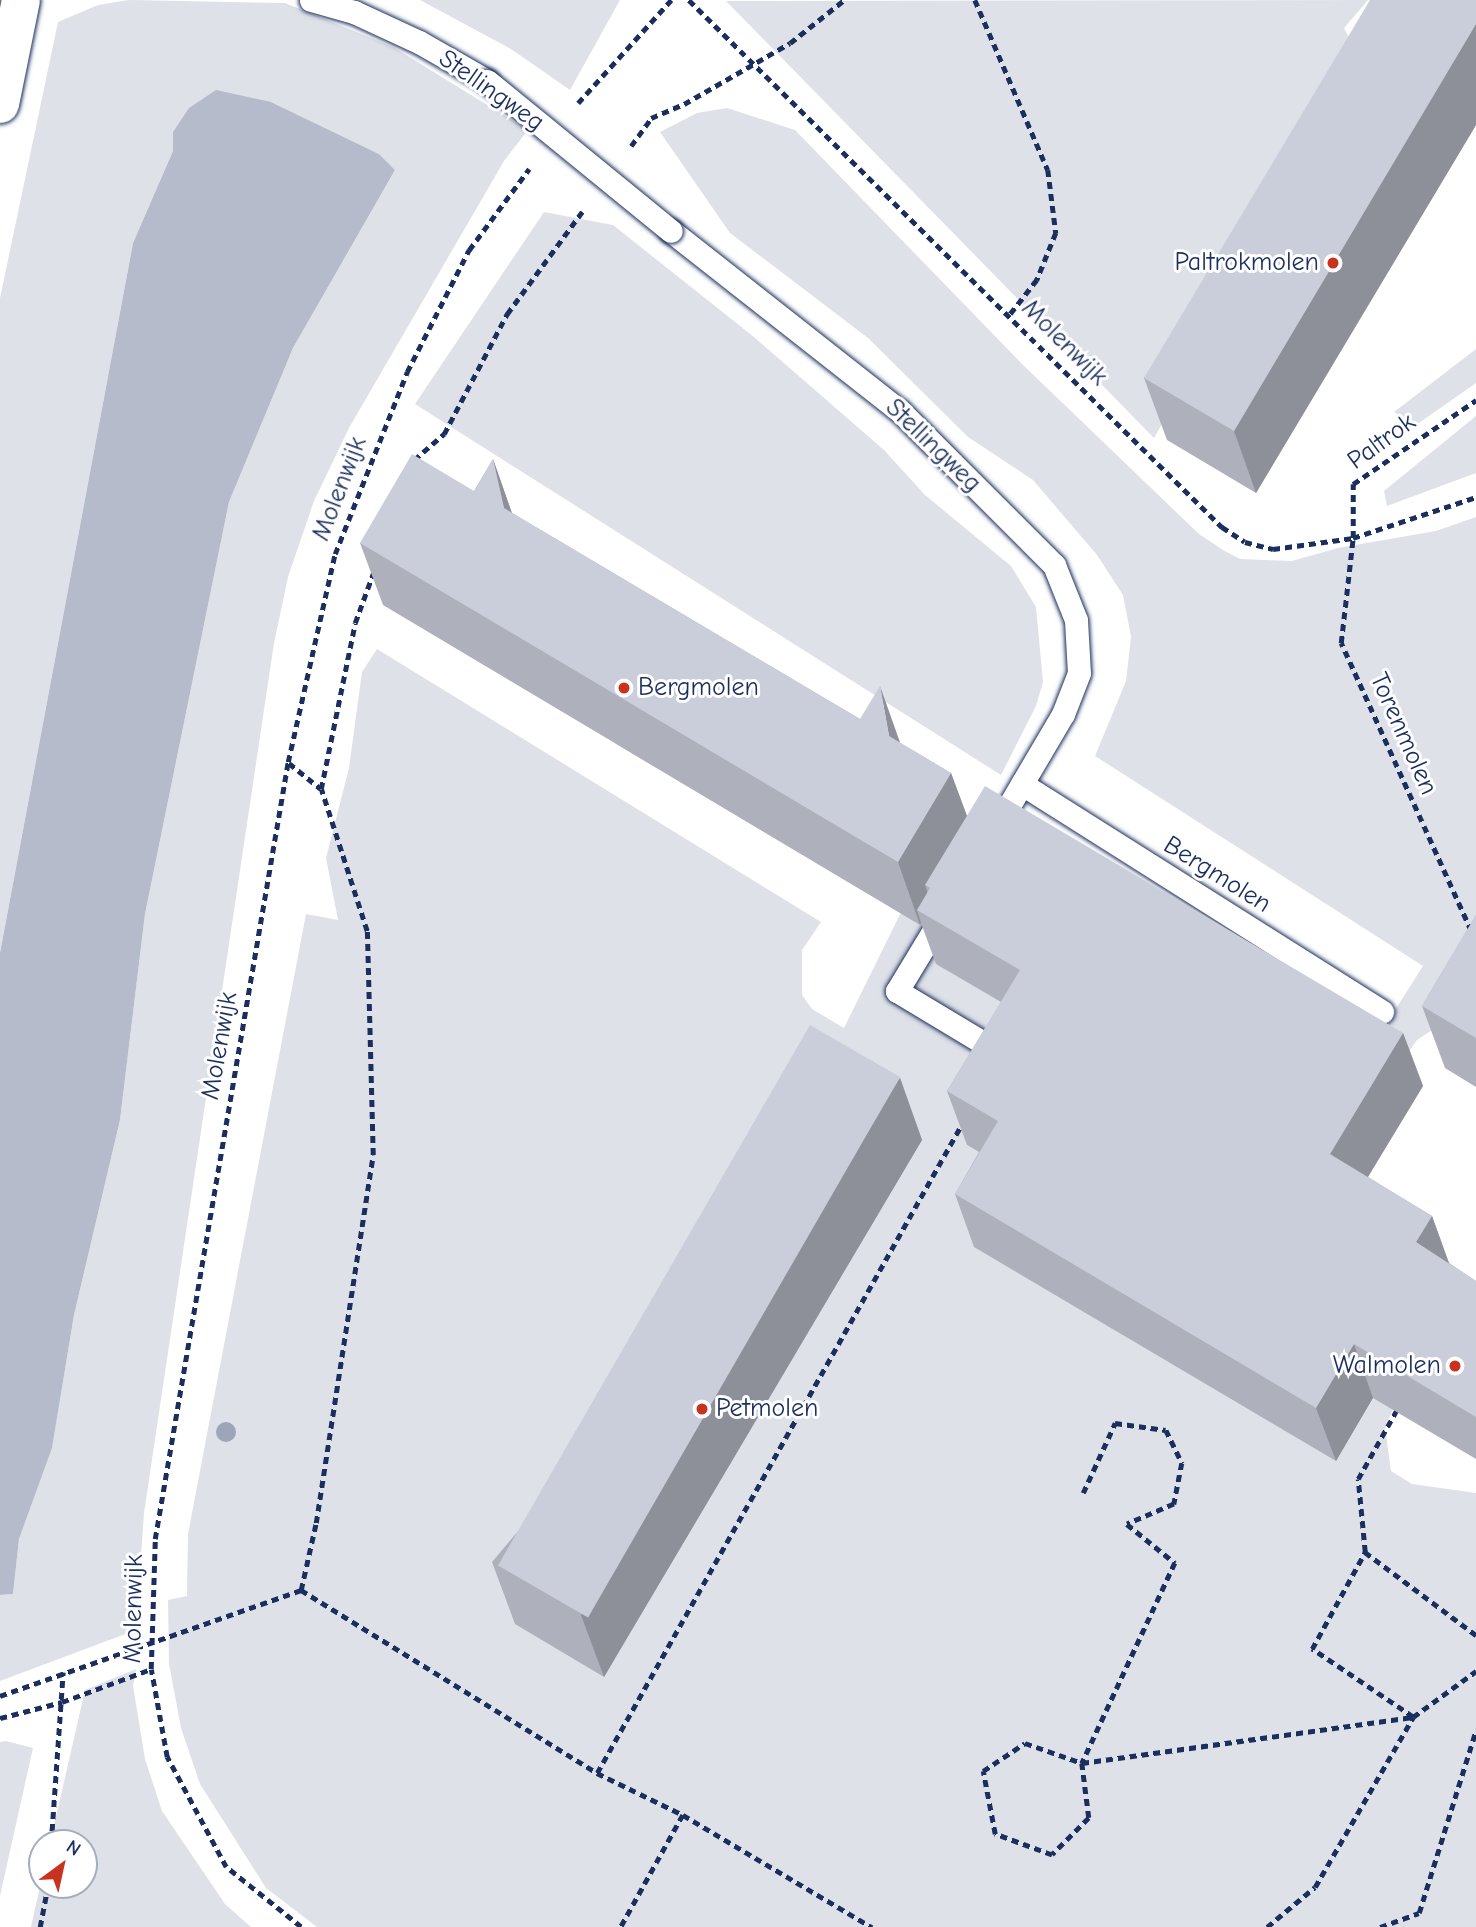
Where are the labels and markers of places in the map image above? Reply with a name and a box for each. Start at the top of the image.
place label: Paltrokmolen [1174,247,1319,279]
marker: Paltrokmolen [1325,255,1341,271]
place label: Bergmolen [638,672,759,704]
marker: Bergmolen [616,680,632,696]
place label: Walmolen [1333,1350,1441,1382]
marker: Walmolen [1447,1358,1463,1374]
place label: Petmolen [716,1393,818,1425]
marker: Petmolen [694,1401,710,1417]

